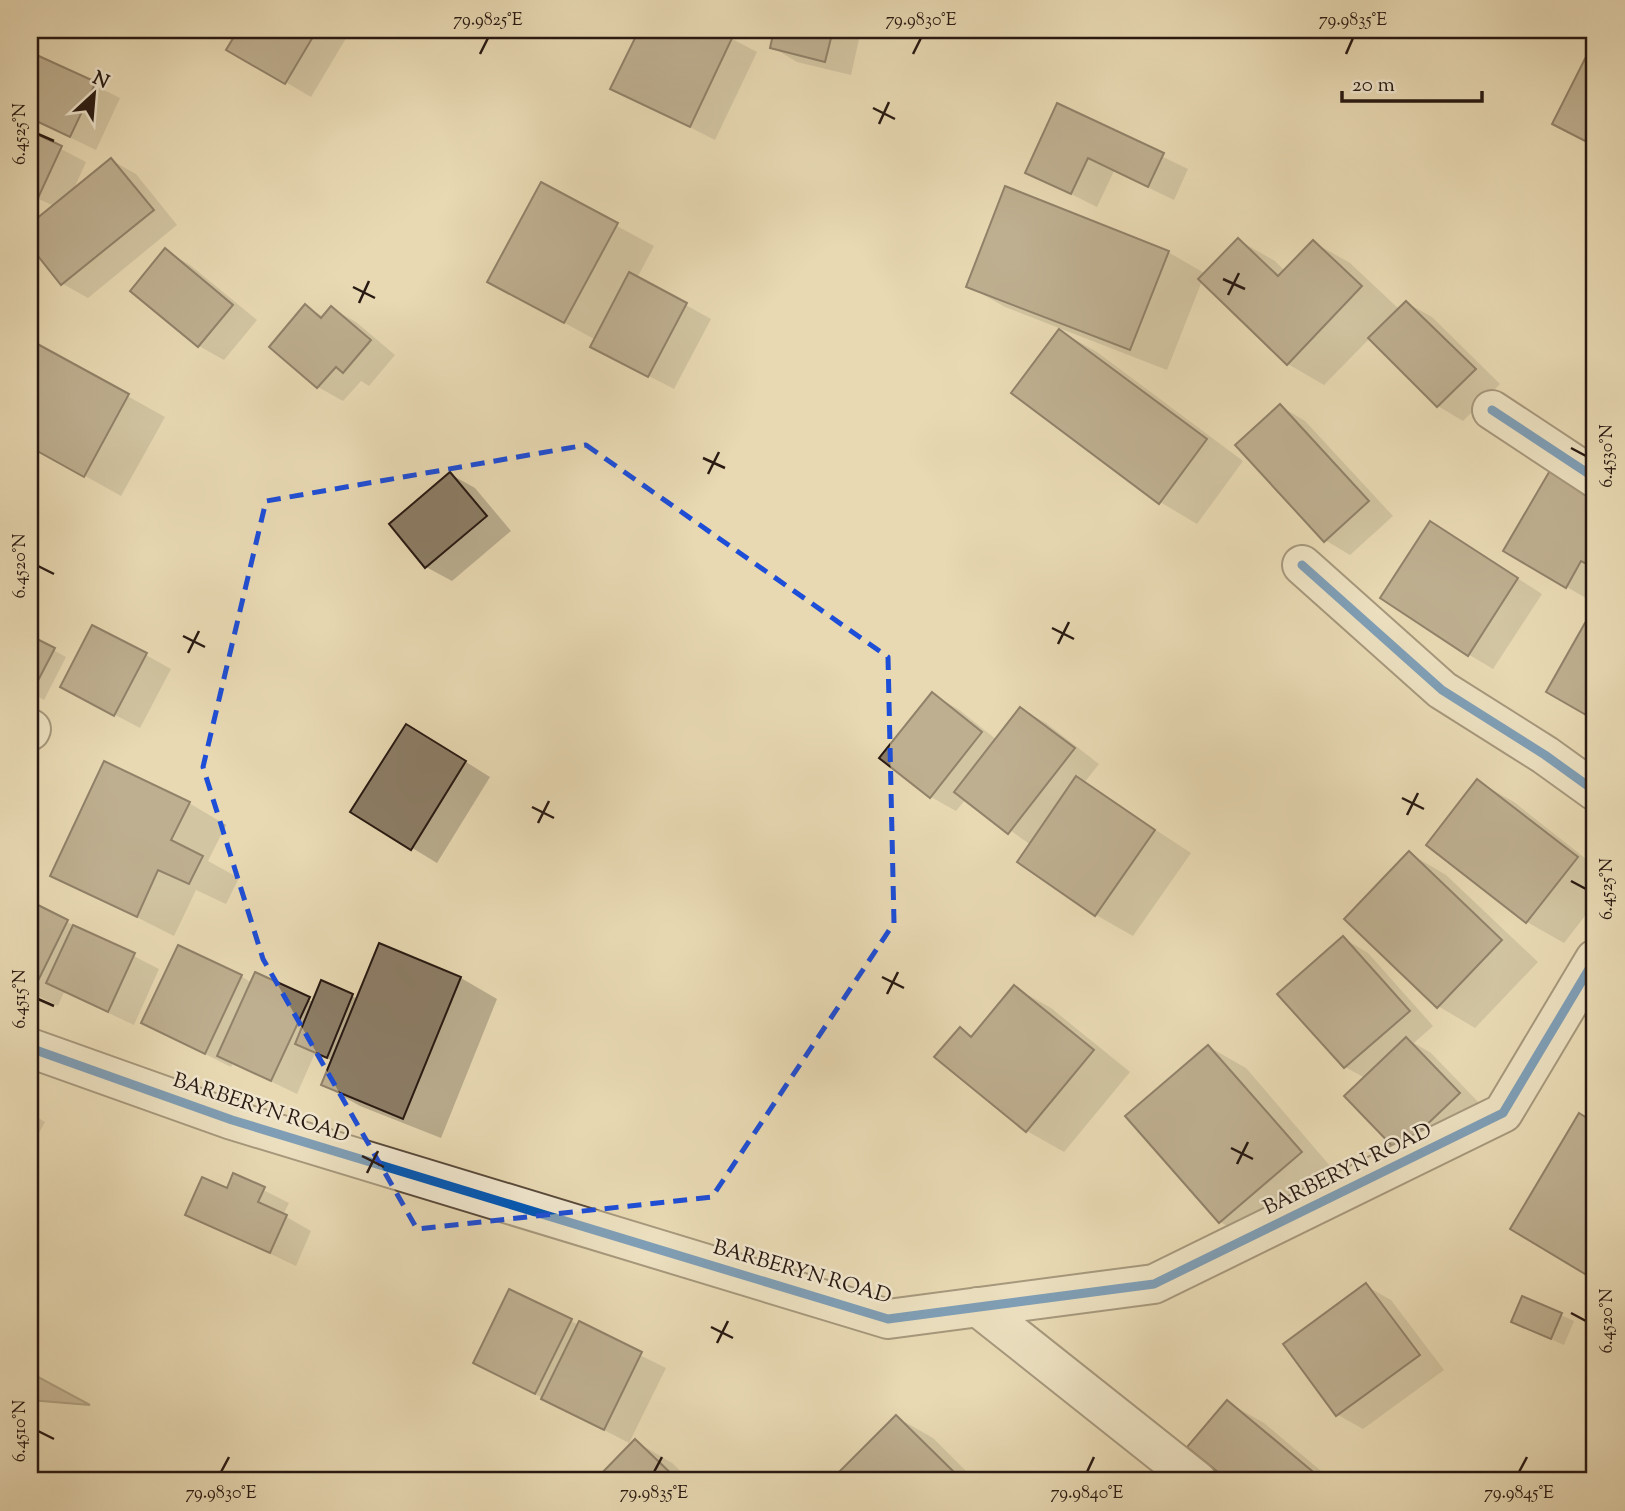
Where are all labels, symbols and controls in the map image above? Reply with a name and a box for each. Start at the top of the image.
text: 79.9825°E [453,8,523,34]
text: 79.9830°E [885,8,957,34]
text: 79.9835°E [1319,8,1387,34]
north arrow [60,60,130,130]
scale bar [1342,60,1482,104]
text: N [88,66,113,96]
text: 20 m [1352,71,1395,101]
text: 6.4525°N [8,103,34,165]
text: 6.4530°N [1595,424,1621,488]
text: 6.4520°N [8,534,34,598]
text: 6.4525°N [1595,858,1621,920]
text: 6.4515°N [8,969,34,1029]
street label: BARBERYN ROAD [169,1066,353,1152]
street label: BARBERYN ROAD [1259,1116,1437,1224]
street label: BARBERYN ROAD [709,1233,895,1313]
text: 6.4520°N [1595,1289,1621,1353]
text: 6.4510°N [8,1400,34,1462]
text: 79.9830°E [185,1481,257,1507]
text: 79.9835°E [620,1481,688,1507]
text: 79.9840°E [1051,1481,1124,1507]
text: 79.9845°E [1484,1481,1554,1507]

